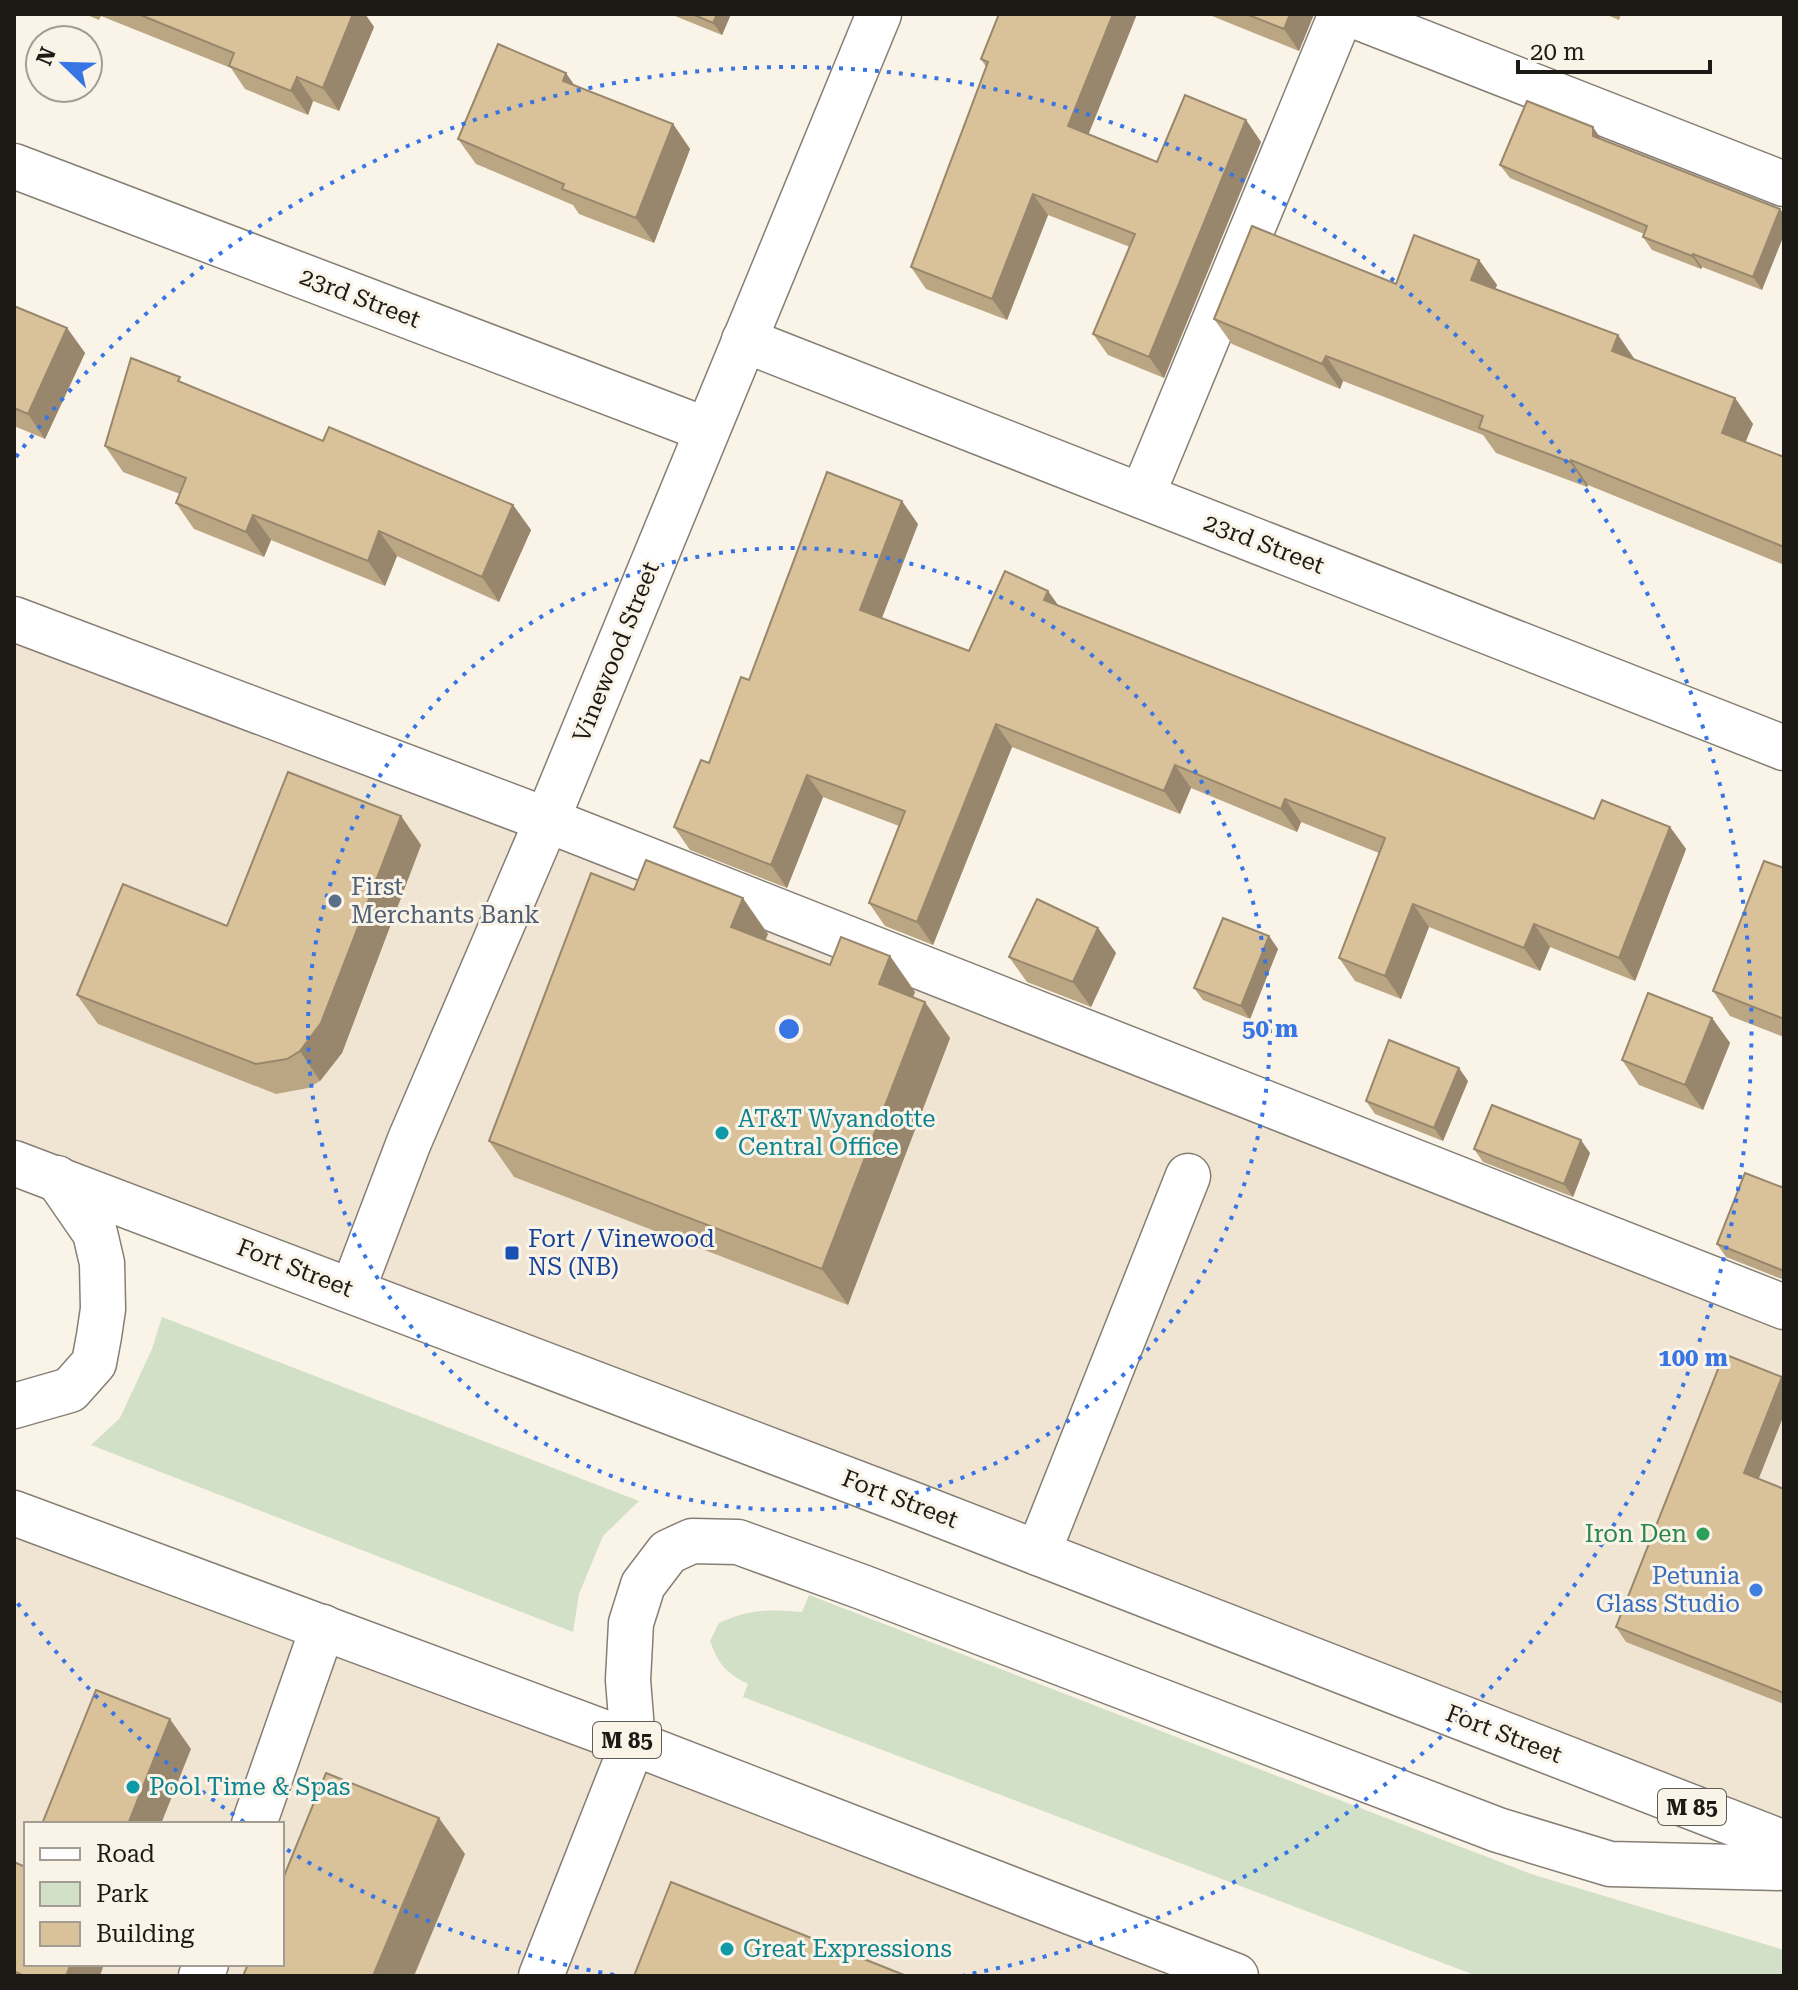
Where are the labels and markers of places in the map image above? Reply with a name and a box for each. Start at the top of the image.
place label: First Merchants Bank [351,873,540,929]
marker: First Merchants Bank [326,892,344,910]
centre of rings [775,1015,803,1043]
place label: AT&T Wyandotte Central Office [738,1105,935,1161]
marker: AT&T Wyandotte Central Office [713,1124,731,1142]
place label: Fort / Vinewood NS (NB) [528,1225,715,1281]
marker: Fort / Vinewood NS (NB) [503,1244,521,1262]
place label: Iron Den [1585,1520,1687,1548]
marker: Iron Den [1694,1525,1712,1543]
place label: Petunia Glass Studio [1596,1562,1740,1618]
marker: Petunia Glass Studio [1747,1581,1765,1599]
place label: Pool Time & Spas [149,1773,350,1801]
marker: Pool Time & Spas [124,1778,142,1796]
place label: Great Expressions [743,1935,952,1963]
marker: Great Expressions [718,1940,736,1958]

